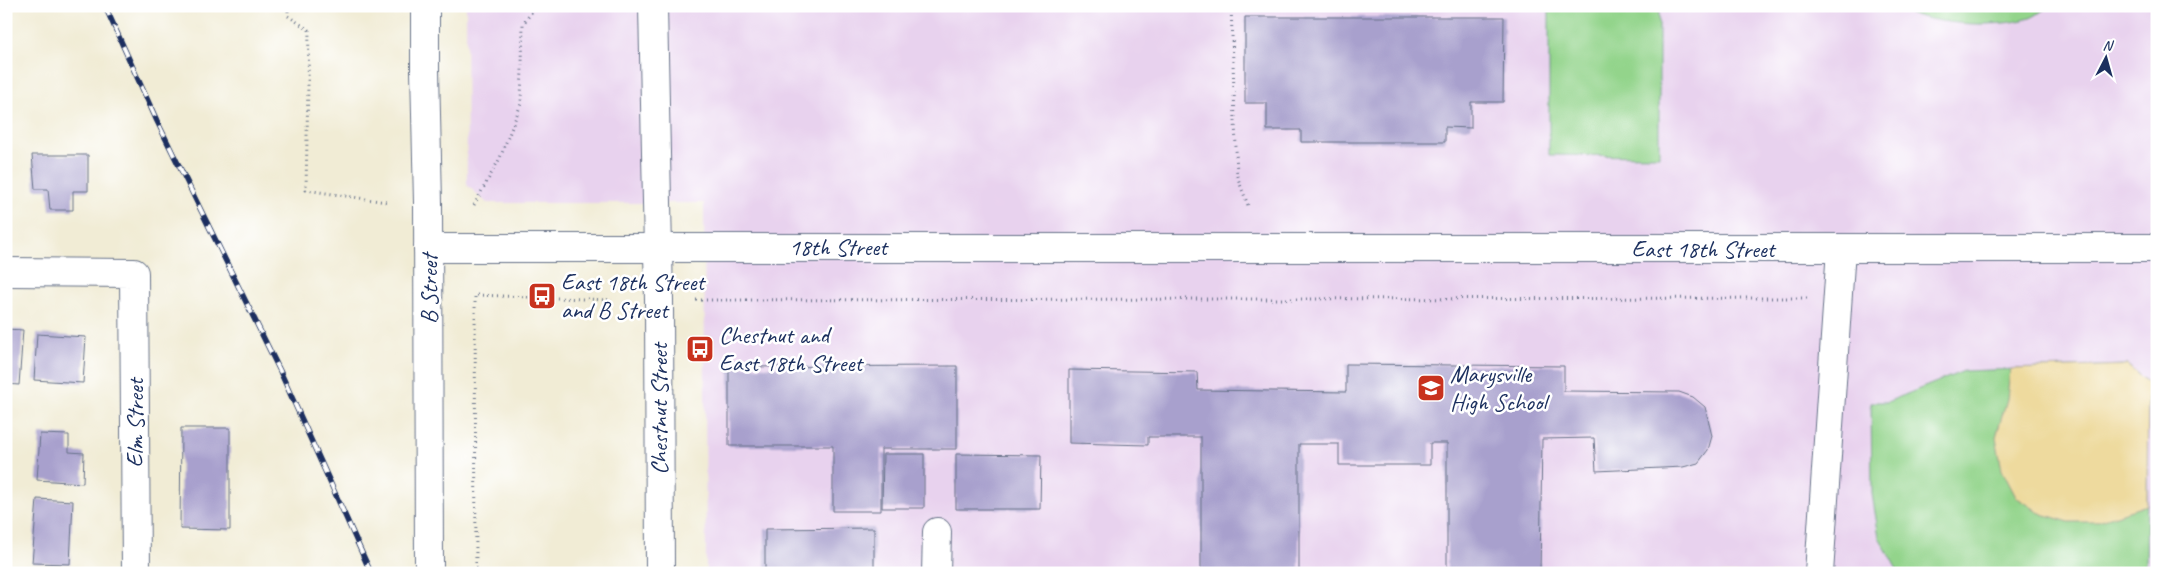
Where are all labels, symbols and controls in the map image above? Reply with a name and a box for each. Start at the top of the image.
north arrow [2080,32,2130,82]
text: N [2102,37,2115,55]
street label: 18th Street [789,232,889,262]
street label: East 18th Street [1631,234,1777,264]
street label: B Street [414,251,444,324]
place label: East 18th Street and B Street [561,267,706,325]
bus stop icon: East 18th Street and B Street [527,281,557,311]
place label: Chestnut and East 18th Street [719,320,864,378]
bus stop icon: Chestnut and East 18th Street [685,334,715,364]
street label: Chestnut Street [644,341,674,475]
place label: Marysville High School [1450,359,1550,417]
school or university icon: Marysville High School [1416,373,1446,403]
street label: Elm Street [120,376,150,468]

